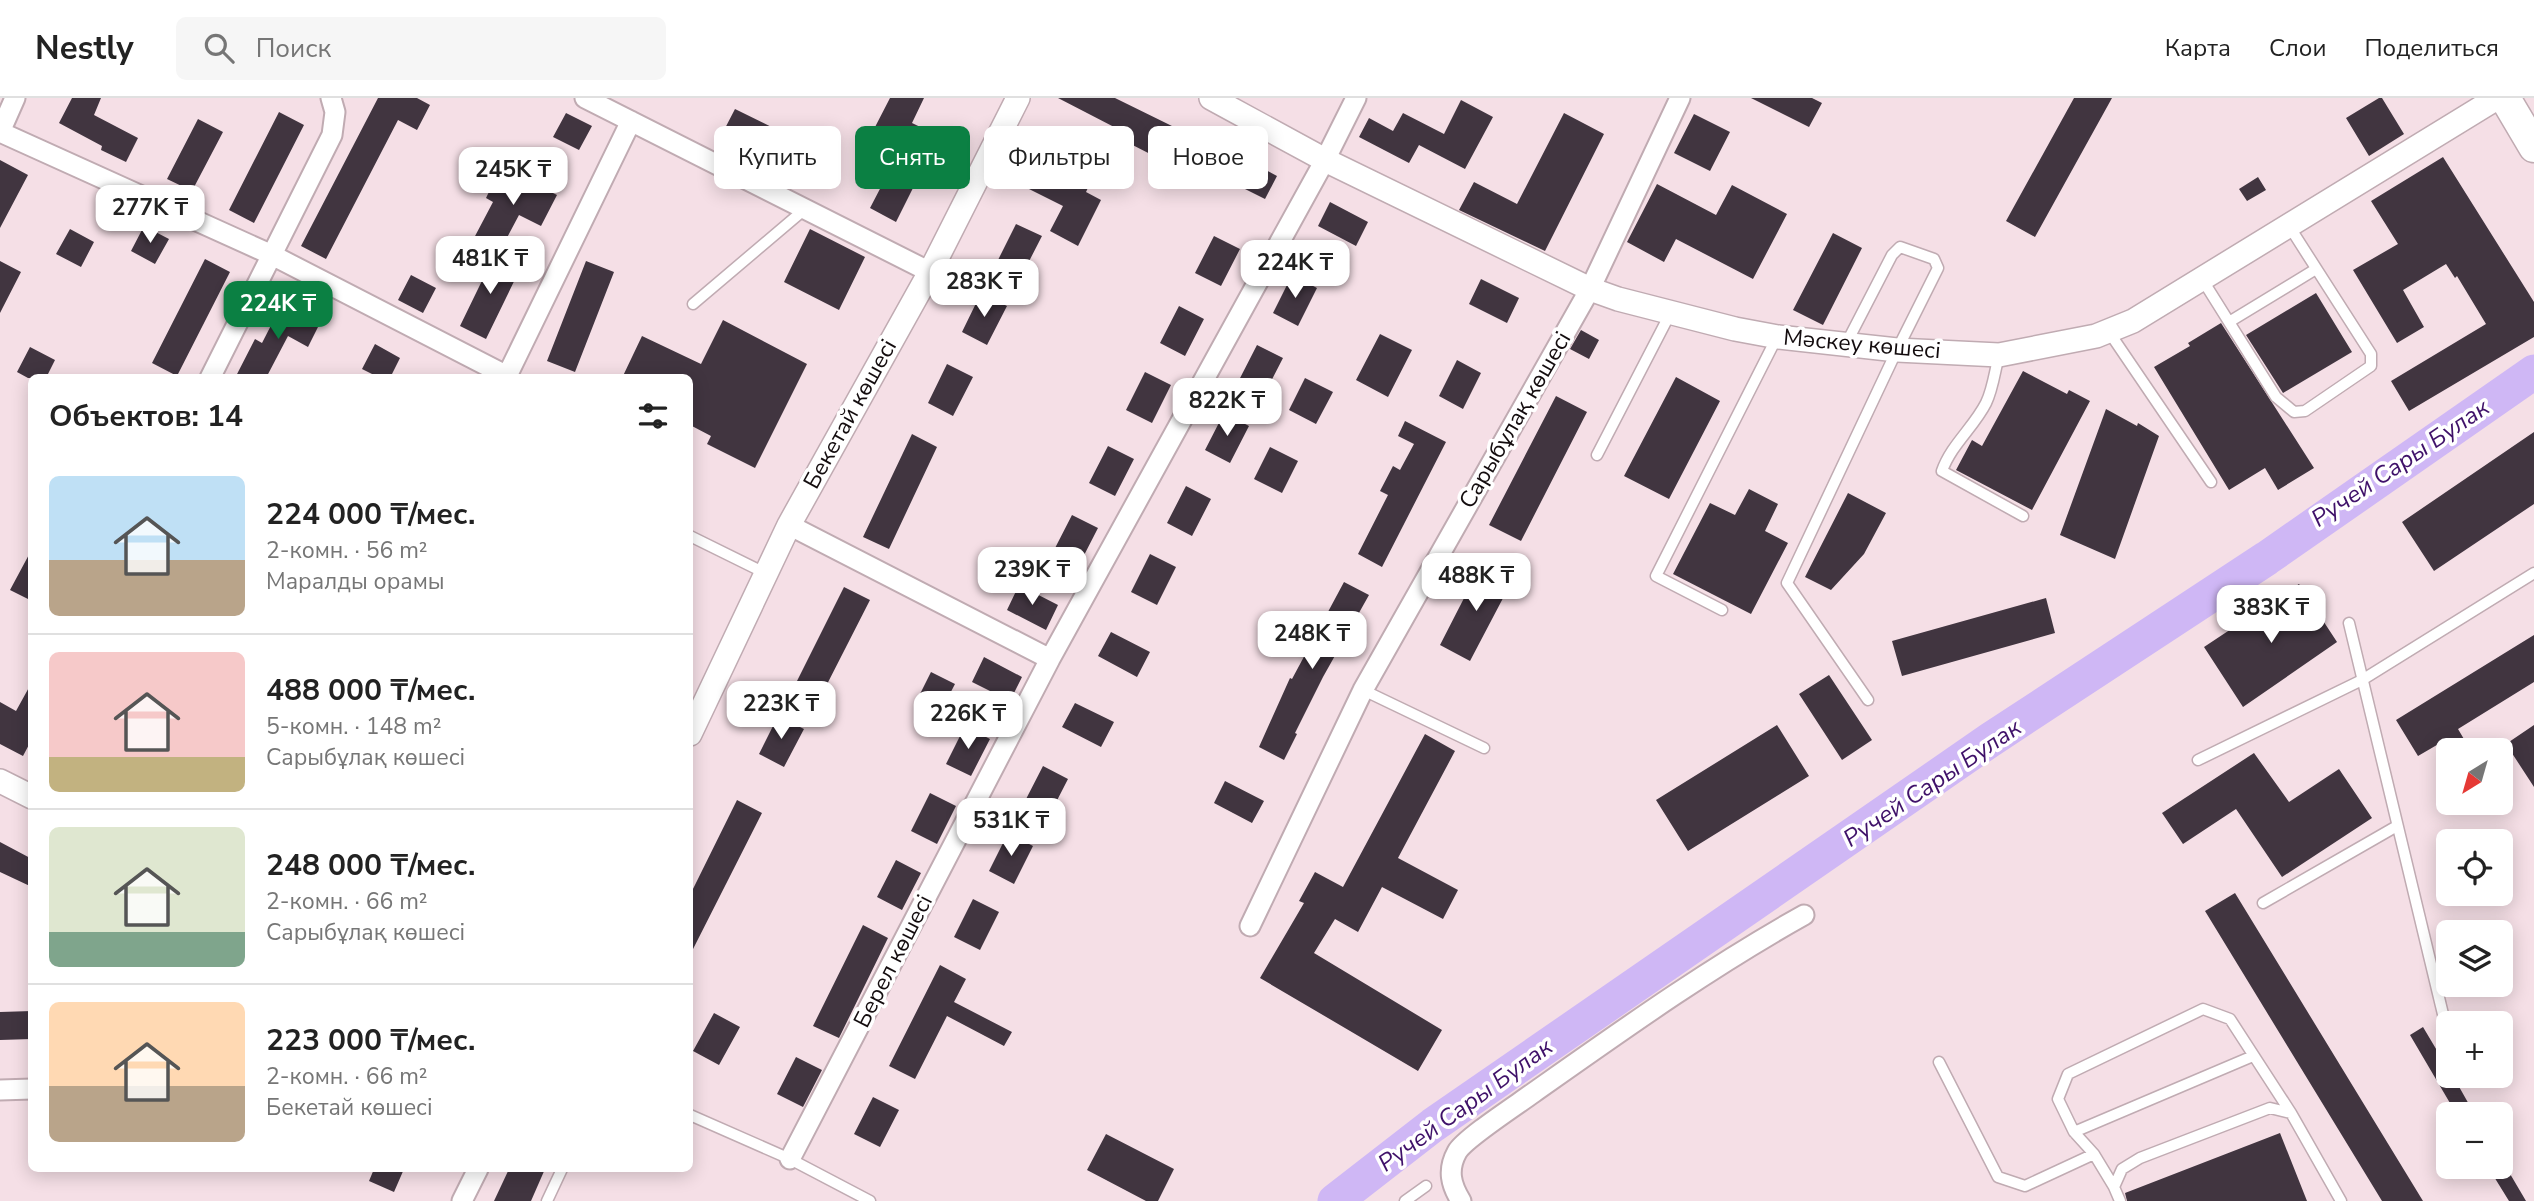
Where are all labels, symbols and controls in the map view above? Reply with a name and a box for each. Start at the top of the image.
search box [176,17,666,80]
text: Nestly [35,26,134,71]
icon: search [200,29,238,67]
text: Поиск [256,31,331,66]
text: Карта [2165,32,2231,64]
text: Слои [2269,32,2326,64]
text: Поделиться [2364,32,2499,64]
chip: Купить [714,126,841,189]
chip: Снять [855,126,970,189]
chip: Фильтры [984,126,1134,189]
chip: Новое [1148,126,1268,189]
pin: 245K ₸ [456,148,570,207]
text: 245K ₸ [475,154,551,185]
pin: 277K ₸ [93,186,207,245]
text: 277K ₸ [112,192,188,223]
pin: 481K ₸ [433,236,547,296]
pin: 224K ₸ [1238,240,1352,300]
text: 481K ₸ [452,243,528,274]
text: 224K ₸ [1257,247,1333,278]
pin: 283K ₸ [927,260,1041,319]
text: 283K ₸ [946,266,1022,297]
pin: 224K ₸ [221,282,335,341]
text: 224K ₸ [240,288,316,319]
street label: Мәскеу көшесі [1782,322,1942,366]
street label: Сарыбұлақ көшесі [1452,326,1578,514]
street label: Бекетай көшесі [796,334,904,494]
pin: 822K ₸ [1170,378,1284,438]
text: 822K ₸ [1189,385,1265,416]
water label: Ручей Сары Булак [2305,391,2495,534]
text: Объектов: 14 [49,396,243,437]
icon: filters [634,397,672,435]
text: 224 000 ₸/мес. [266,494,475,535]
icon: home [105,504,189,588]
text: 2-комн. · 56 m² [266,535,428,566]
pin: 239K ₸ [975,547,1089,607]
text: 239K ₸ [994,554,1070,585]
pin: 488K ₸ [1419,554,1533,613]
text: 488K ₸ [1438,560,1514,591]
text: Маралды орамы [266,566,445,597]
pin: 383K ₸ [2214,586,2328,645]
text: 383K ₸ [2233,592,2309,623]
pin: 248K ₸ [1255,612,1369,671]
text: 248K ₸ [1274,618,1350,649]
text: 488 000 ₸/мес. [266,670,475,711]
icon: home [105,680,189,764]
pin: 223K ₸ [724,682,838,741]
text: 223K ₸ [743,688,819,719]
pin: 226K ₸ [911,692,1025,751]
text: 226K ₸ [930,698,1006,729]
text: 5-комн. · 148 m² [266,711,441,742]
water label: Ручей Сары Булак [1837,711,2027,854]
north arrow [2436,738,2513,816]
map controls [2436,738,2513,1179]
text: Сарыбұлақ көшесі [266,742,465,773]
pin: 531K ₸ [954,798,1068,858]
text: 531K ₸ [973,805,1049,836]
button: locate [2436,829,2513,906]
text: 248 000 ₸/мес. [266,845,475,886]
icon: home [105,855,189,939]
text: 2-комн. · 66 m² [266,886,428,917]
street label: Берел көшесі [846,889,940,1033]
text: Сарыбұлақ көшесі [266,917,465,948]
button: layers [2436,920,2513,997]
button: + [2436,1011,2513,1088]
text: 223 000 ₸/мес. [266,1020,475,1061]
icon: home [105,1030,189,1114]
water label: Ручей Сары Булак [1371,1031,1559,1179]
text: 2-комн. · 66 m² [266,1061,428,1092]
text: Бекетай көшесі [266,1092,433,1123]
button: − [2436,1102,2513,1179]

